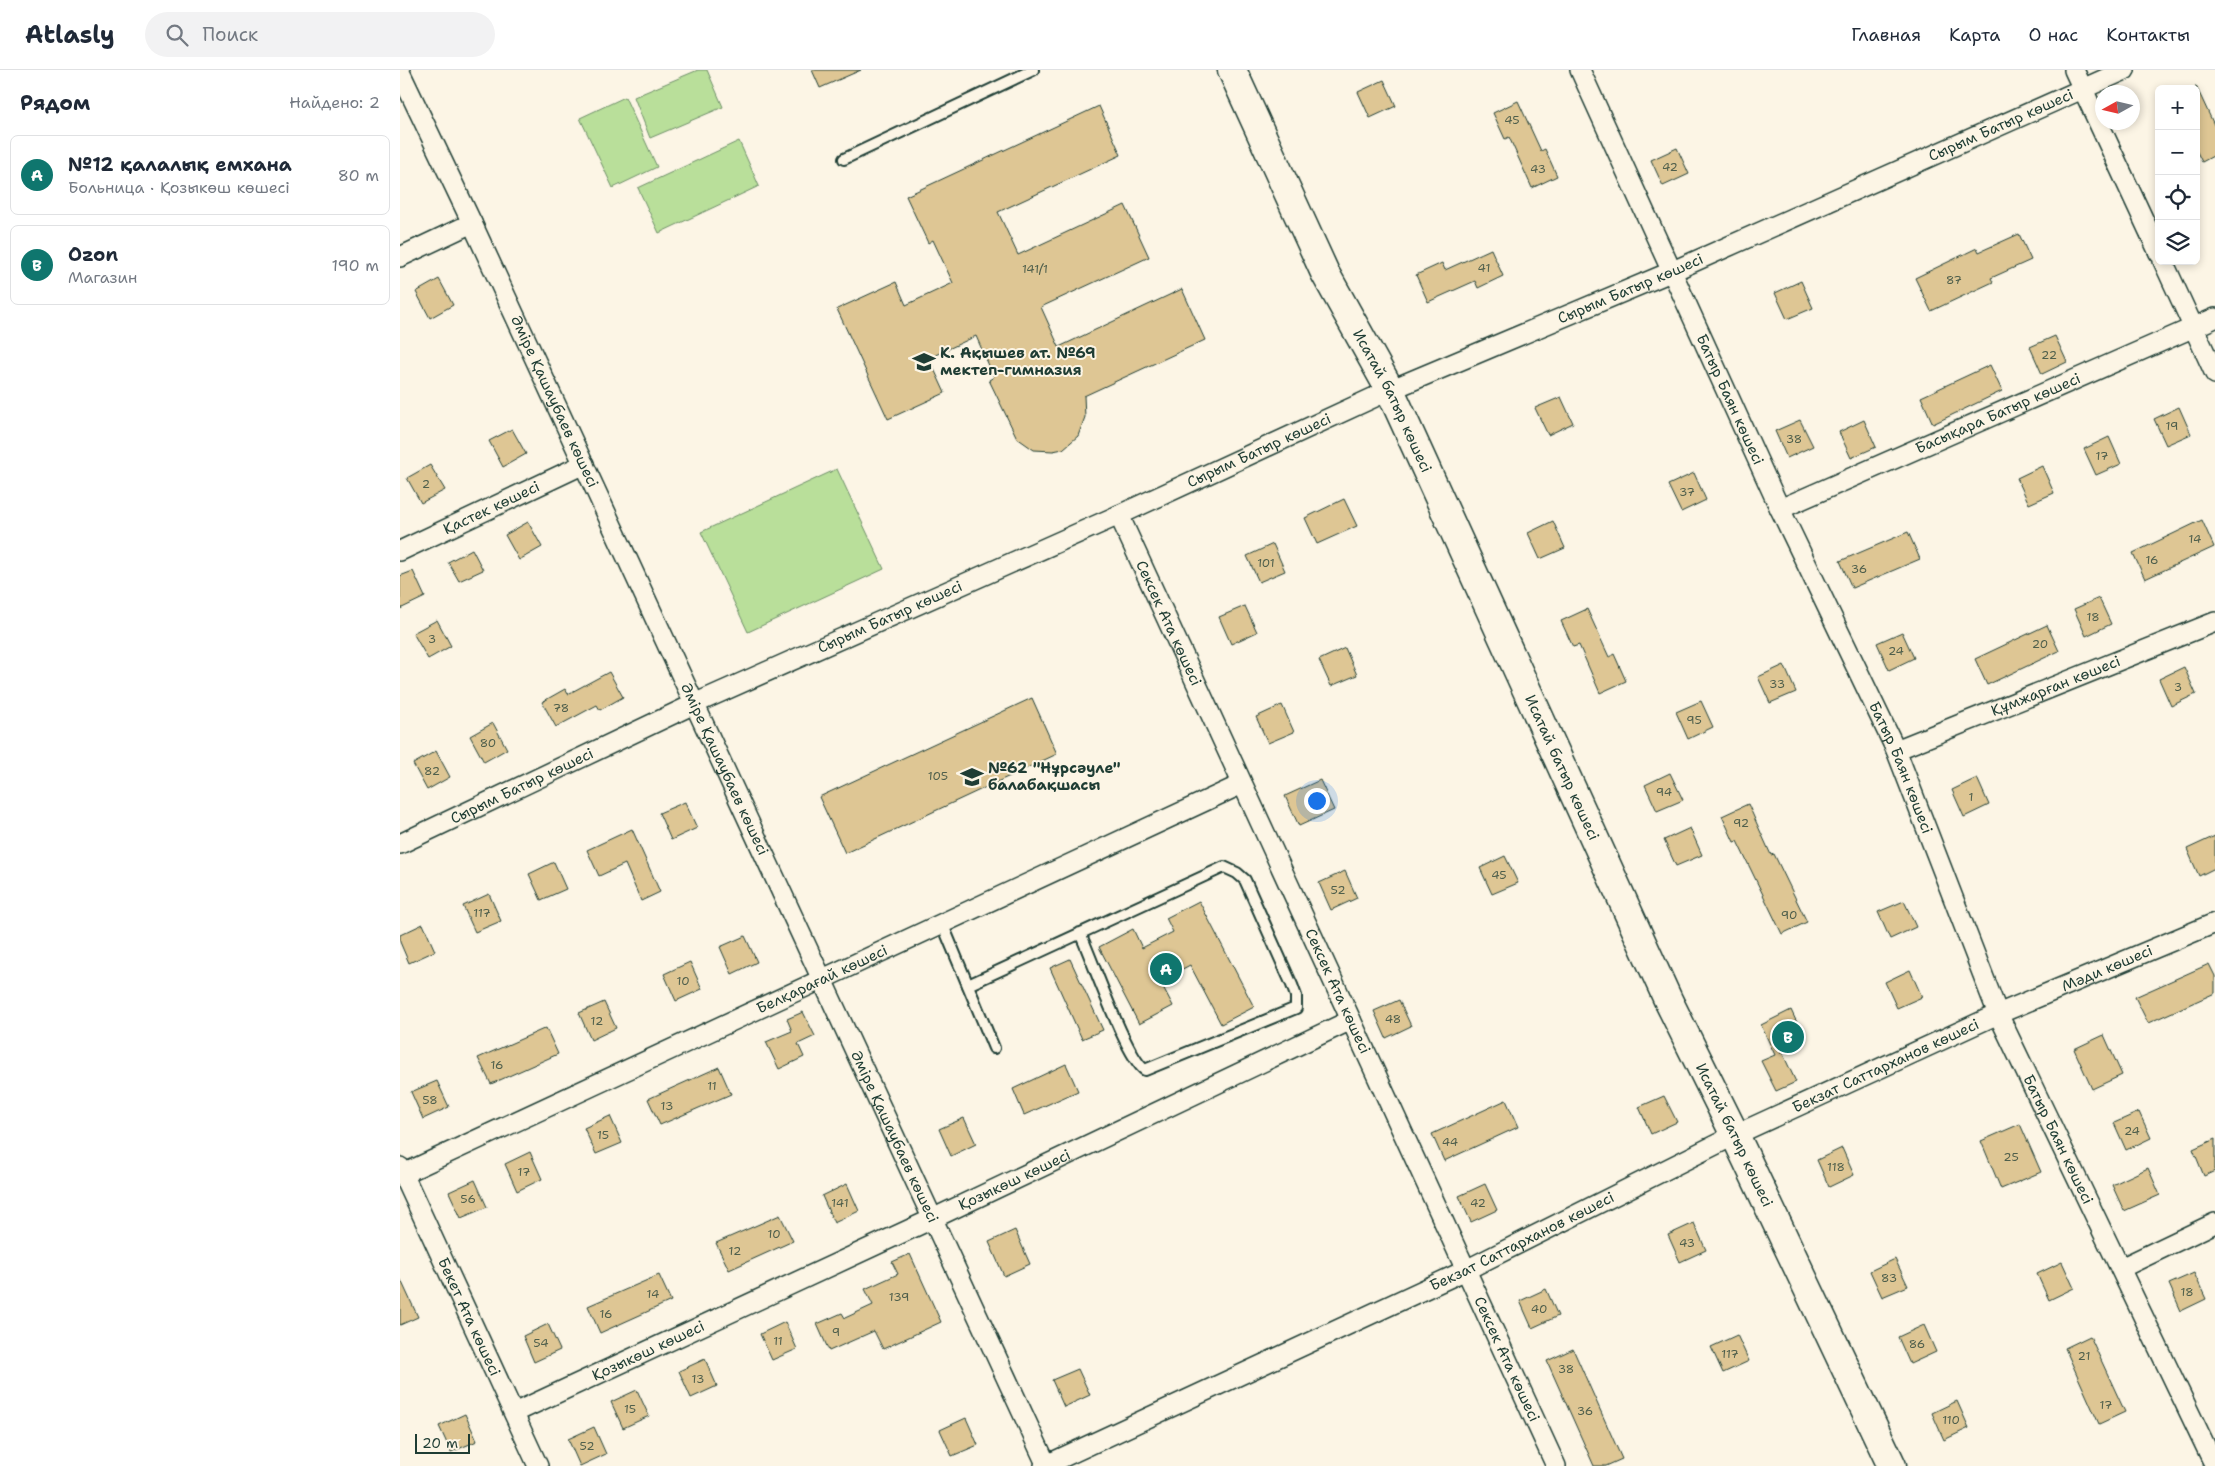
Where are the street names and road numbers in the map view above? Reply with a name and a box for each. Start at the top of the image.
street label: Сырым Батыр көшесі [1925,84,2076,166]
street label: Сырым Батыр көшесі [1554,249,1706,328]
street label: Әміре Қашаубаев көшесі [506,312,603,491]
street label: Исатай батыр көшесі [1348,326,1436,476]
street label: Батыр Баян көшесі [1692,331,1769,468]
street label: Басықара Батыр көшесі [1912,368,2084,458]
street label: Сырым Батыр көшесі [1184,409,1334,492]
street label: Қастек көшесі [440,476,543,539]
street label: Сексек Ата көшесі [1131,557,1206,689]
street label: Сырым Батыр көшесі [814,576,965,658]
street label: Құмжарған көшесі [1988,651,2123,721]
street label: Әміре Қашаубаев көшесі [676,680,773,858]
street label: Исатай батыр көшесі [1520,692,1604,843]
street label: Батыр Баян көшесі [1864,698,1937,837]
street label: Сырым Батыр көшесі [447,743,597,829]
street label: Сексек Ата көшесі [1300,925,1375,1057]
street label: Белқарағай көшесі [753,940,891,1018]
street label: Мәди көшесі [2058,940,2156,996]
street label: Бекзат Саттарханов көшесі [1789,1014,1982,1117]
street label: Әміре Қашаубаев көшесі [846,1047,943,1226]
street label: Исатай батыр көшесі [1691,1060,1778,1210]
street label: Батыр Баян көшесі [2019,1071,2098,1208]
street label: Қозыкөш көшесі [955,1145,1074,1215]
street label: Бекзат Саттарханов көшесі [1426,1187,1617,1296]
street label: Бекет Ата көшесі [433,1254,505,1379]
street label: Сексек Ата көшесі [1469,1293,1544,1425]
street label: Қозыкөш көшесі [589,1316,708,1385]

